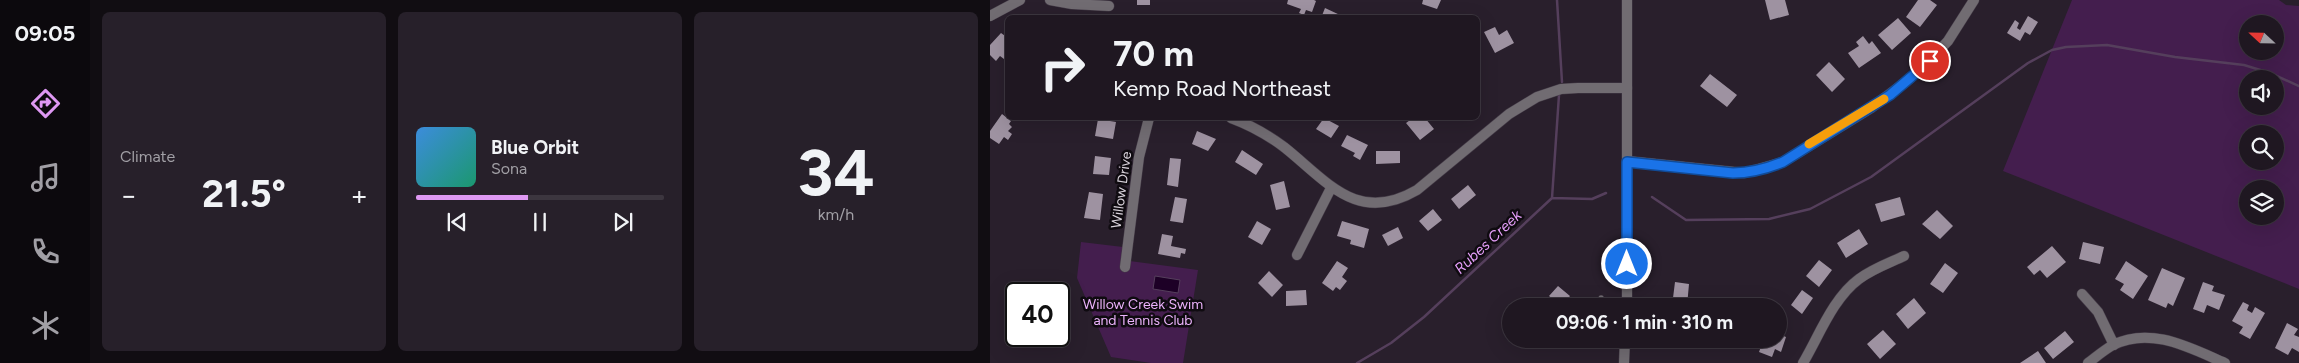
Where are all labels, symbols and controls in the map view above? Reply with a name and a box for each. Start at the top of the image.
north arrow [2239,15,2284,60]
map controls [2239,15,2284,225]
text: 09:05 [15,20,75,47]
text: 70 m [1113,33,1194,75]
icon: right [1030,35,1095,100]
pin [1909,40,1951,82]
icon: arrive [1916,47,1944,75]
button: sound [2239,70,2284,115]
text: Kemp Road Northeast [1113,75,1331,102]
icon: directions [28,86,63,121]
button: search [2239,125,2284,170]
text: 34 [797,133,875,211]
text: Blue Orbit [491,136,579,159]
text: Climate [120,147,175,166]
street label: Willow Drive [1108,150,1135,230]
text: Sona [491,159,527,178]
icon: music [28,160,63,195]
text: 21.5° [202,171,286,217]
text: − [120,178,137,212]
text: + [351,178,368,212]
button: layers [2239,180,2284,225]
text: km/h [818,205,854,224]
water label: Rubes Creek [1451,206,1526,278]
icon: previous [443,208,471,236]
icon: pause [526,208,554,236]
icon: next [609,208,637,236]
icon: phone [28,234,63,269]
position arrow [1600,237,1652,289]
speed limit sign: 40 [1005,282,1070,347]
park label: Willow Creek Swim and Tennis Club [1083,296,1203,329]
icon: climate [28,308,63,343]
text: 09:06 · 1 min · 310 m [1556,311,1733,334]

